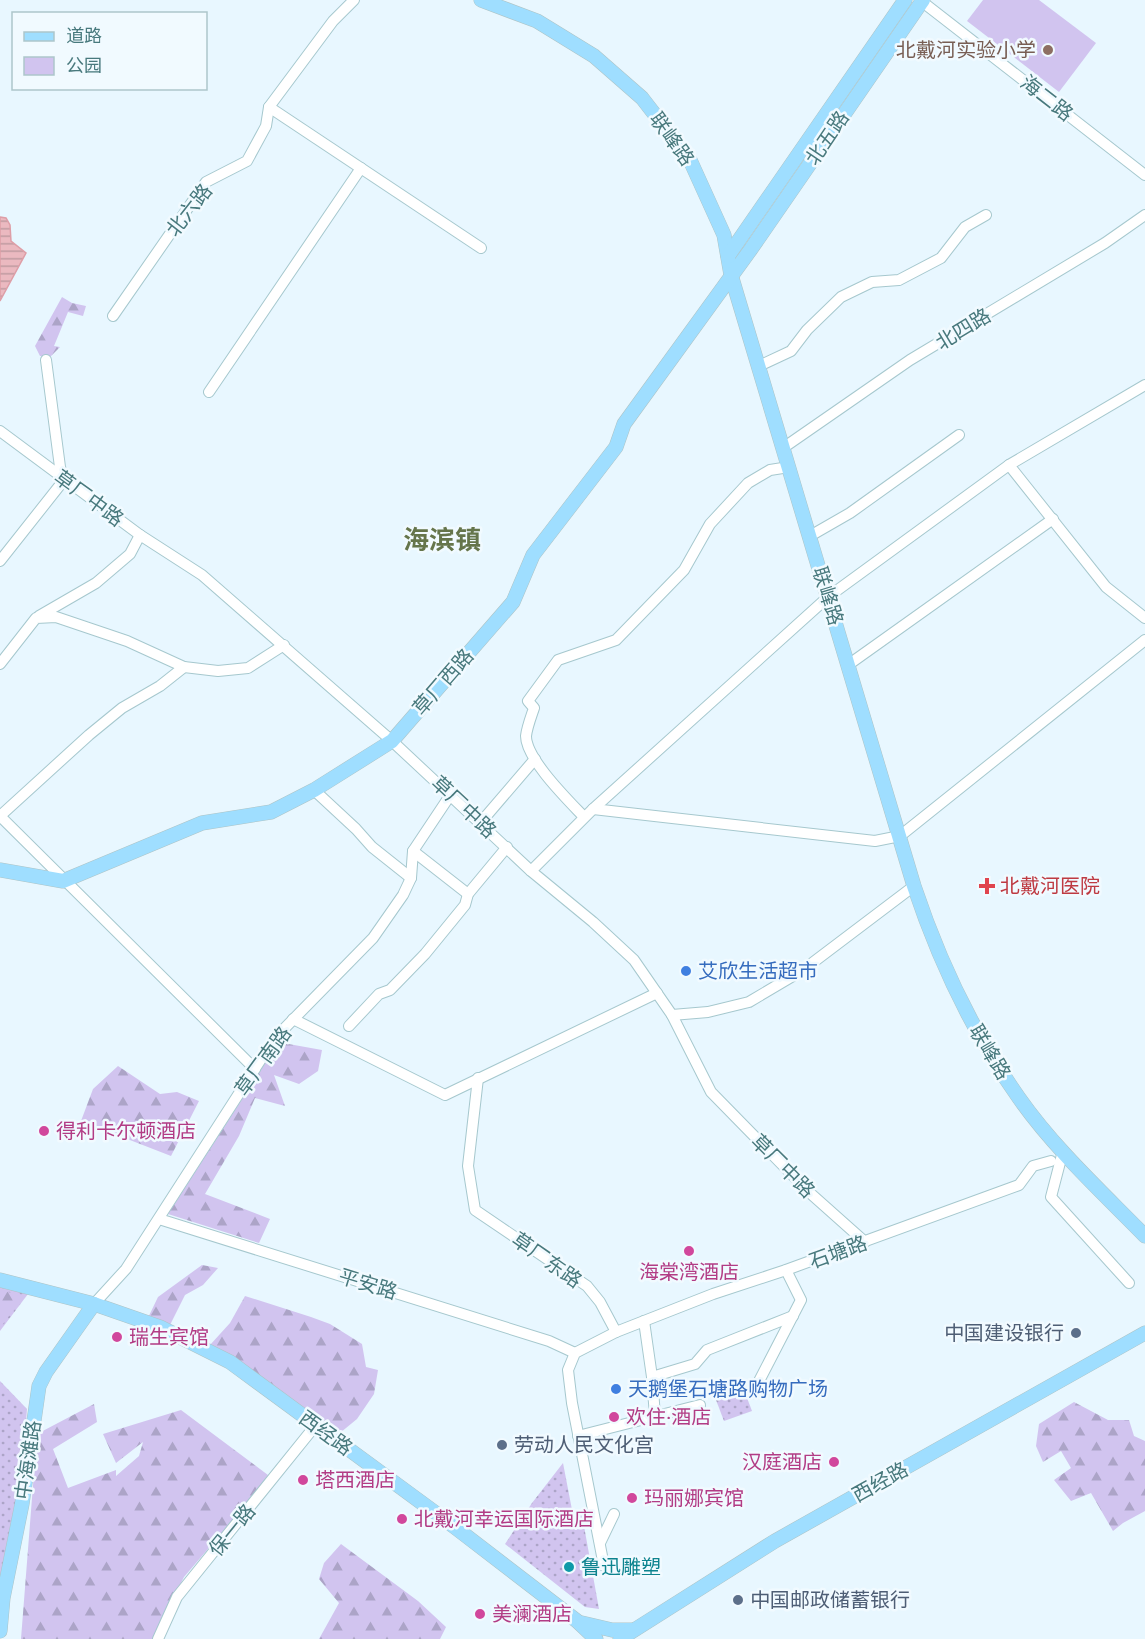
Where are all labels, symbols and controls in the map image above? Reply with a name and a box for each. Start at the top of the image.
legend [12,12,207,90]
text: 道路 [66,24,102,47]
place label: 北戴河实验小学 [896,37,1036,63]
marker: 北戴河实验小学 [1041,43,1055,57]
text: 公园 [66,54,102,77]
street label: 海二路 [1015,69,1079,127]
street label: 北五路 [799,106,855,170]
street label: 联峰路 [644,107,700,171]
street label: 北六路 [160,178,218,242]
street label: 北四路 [931,302,995,356]
street label: 草厂中路 [49,464,129,532]
district label: 海滨镇 [403,523,481,556]
street label: 联峰路 [807,564,849,628]
street label: 草厂西路 [407,643,479,721]
street label: 草厂中路 [426,770,502,844]
place label: 北戴河医院 [1000,873,1100,899]
marker: 北戴河医院 [978,877,996,895]
place label: 艾欣生活超市 [698,958,818,984]
marker: 艾欣生活超市 [679,964,693,978]
street label: 联峰路 [963,1020,1017,1084]
street label: 草厂南路 [229,1021,297,1101]
place label: 得利卡尔顿酒店 [56,1118,196,1144]
marker: 得利卡尔顿酒店 [37,1124,51,1138]
street label: 草厂中路 [746,1129,820,1203]
street label: 草厂东路 [507,1226,587,1294]
street label: 石塘路 [805,1230,871,1274]
marker: 海棠湾酒店 [682,1244,696,1258]
place label: 海棠湾酒店 [639,1259,739,1285]
street label: 平安路 [336,1263,400,1305]
place label: 中国建设银行 [944,1320,1064,1346]
place label: 瑞生宾馆 [129,1324,209,1350]
marker: 中国建设银行 [1069,1326,1083,1340]
marker: 瑞生宾馆 [110,1330,124,1344]
place label: 天鹅堡石塘路购物广场 [628,1376,828,1402]
marker: 天鹅堡石塘路购物广场 [609,1382,623,1396]
place label: 欢住·酒店 [626,1404,711,1430]
street label: 西经路 [294,1405,358,1461]
marker: 欢住·酒店 [607,1410,621,1424]
street label: 中海滩路 [10,1419,46,1501]
place label: 劳动人民文化宫 [514,1432,654,1458]
marker: 劳动人民文化宫 [495,1438,509,1452]
place label: 汉庭酒店 [742,1449,822,1475]
marker: 汉庭酒店 [827,1455,841,1469]
street label: 西经路 [847,1456,913,1508]
place label: 塔西酒店 [315,1467,395,1493]
marker: 塔西酒店 [296,1473,310,1487]
place label: 玛丽娜宾馆 [644,1485,744,1511]
marker: 玛丽娜宾馆 [625,1491,639,1505]
street label: 保一路 [203,1499,261,1561]
place label: 北戴河幸运国际酒店 [414,1506,594,1532]
marker: 北戴河幸运国际酒店 [395,1512,409,1526]
place label: 鲁迅雕塑 [581,1554,661,1580]
marker: 鲁迅雕塑 [562,1560,576,1574]
place label: 中国邮政储蓄银行 [750,1587,910,1613]
marker: 中国邮政储蓄银行 [731,1593,745,1607]
place label: 美澜酒店 [492,1601,572,1627]
marker: 美澜酒店 [473,1607,487,1621]

